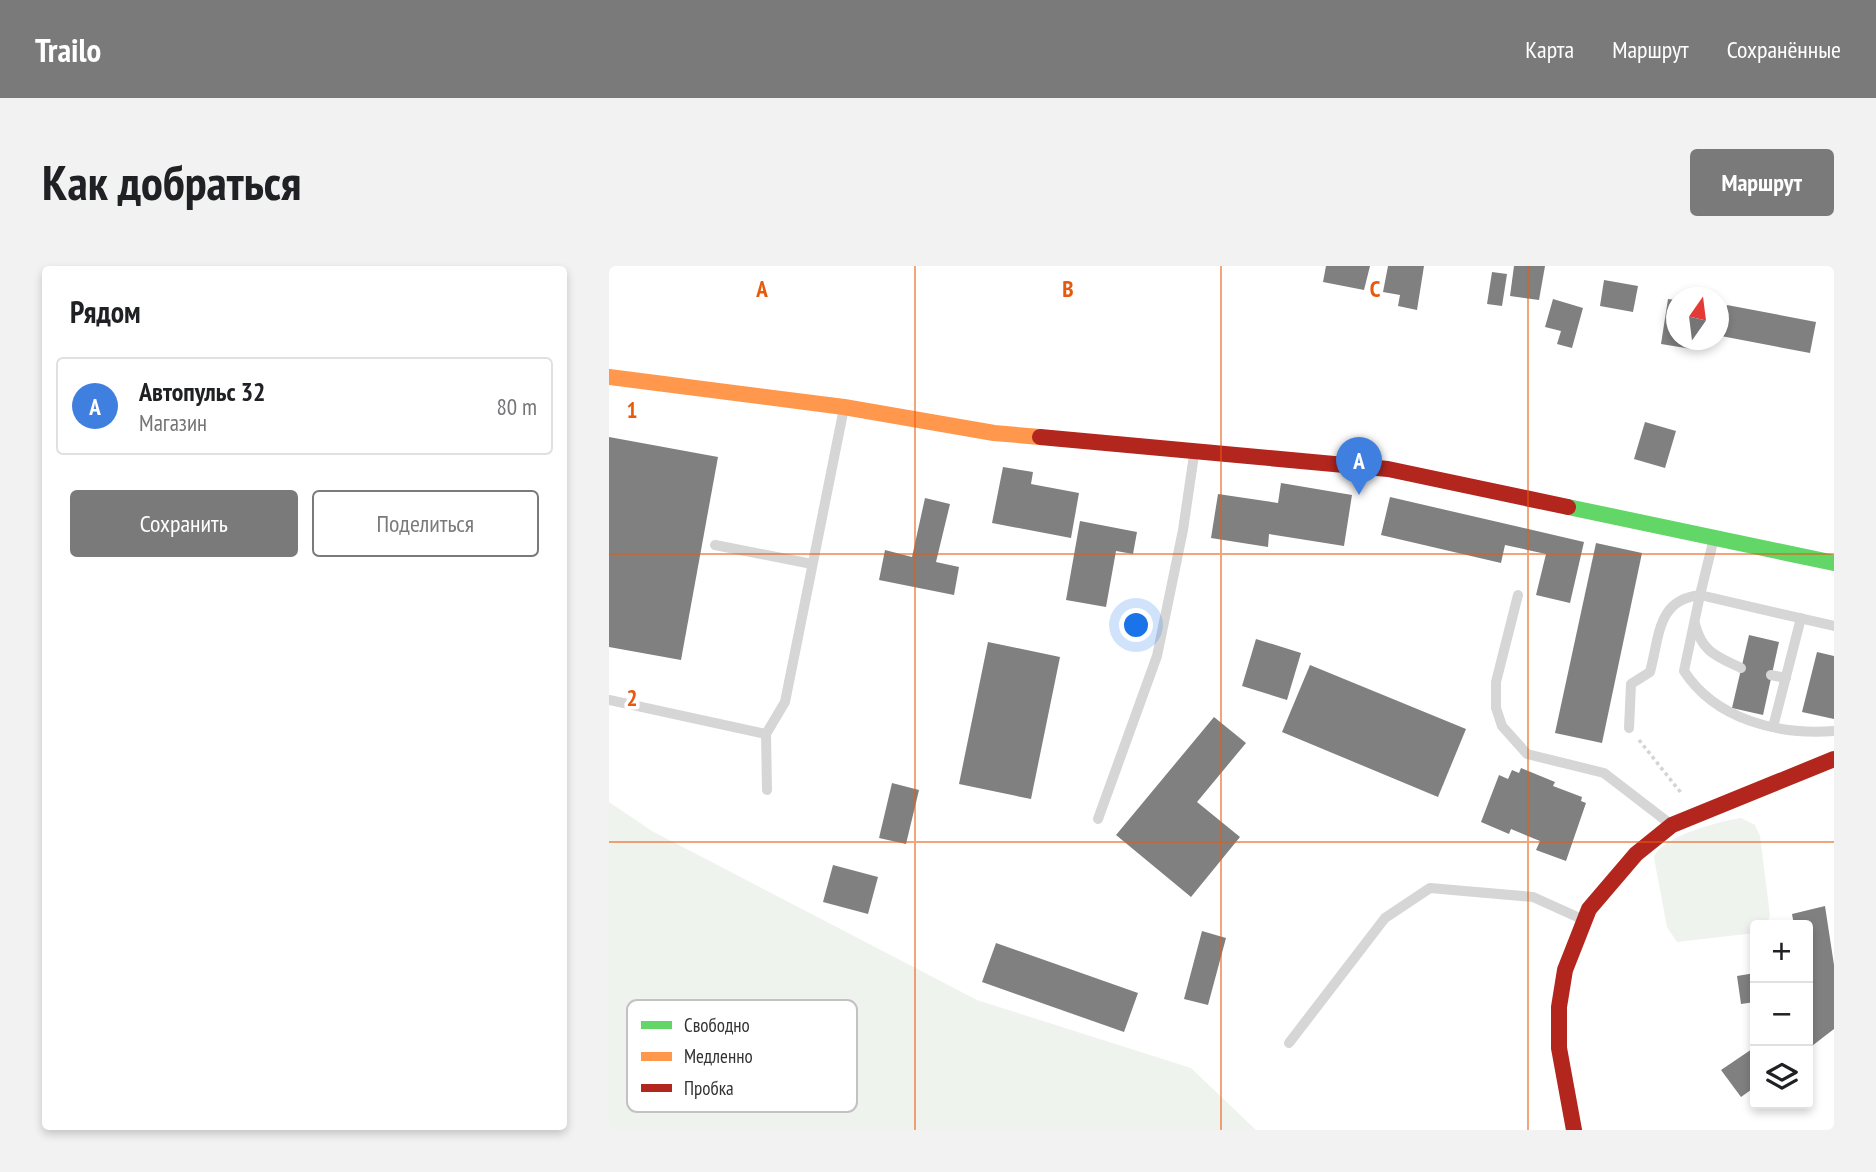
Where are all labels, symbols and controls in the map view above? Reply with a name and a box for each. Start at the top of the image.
text: Trailo [35,28,101,71]
text: Карта [1525,34,1574,65]
text: Маршрут [1612,34,1689,65]
text: Сохранённые [1727,34,1841,65]
button: Маршрут [1690,149,1834,216]
text: Как добраться [42,150,301,214]
text: A [755,274,768,303]
text: B [1062,274,1074,303]
text: C [1370,274,1381,303]
north arrow [1666,287,1729,350]
text: Рядом [70,292,141,331]
text: Автопульс 32 [139,375,266,408]
text: A [89,392,101,421]
text: 80 m [496,392,537,421]
text: 1 [627,395,638,424]
text: Магазин [139,408,207,437]
pin: A [1336,437,1382,495]
button: Сохранить [70,490,298,557]
button: Поделиться [312,490,539,557]
your location [1119,608,1153,642]
text: 2 [627,683,638,712]
map controls [1750,920,1813,1109]
button: + [1750,920,1813,983]
button: − [1750,983,1813,1046]
legend [627,1000,857,1112]
text: Свободно [684,1013,750,1037]
text: Медленно [684,1044,753,1068]
button: layers [1750,1046,1813,1109]
text: Пробка [684,1076,734,1100]

